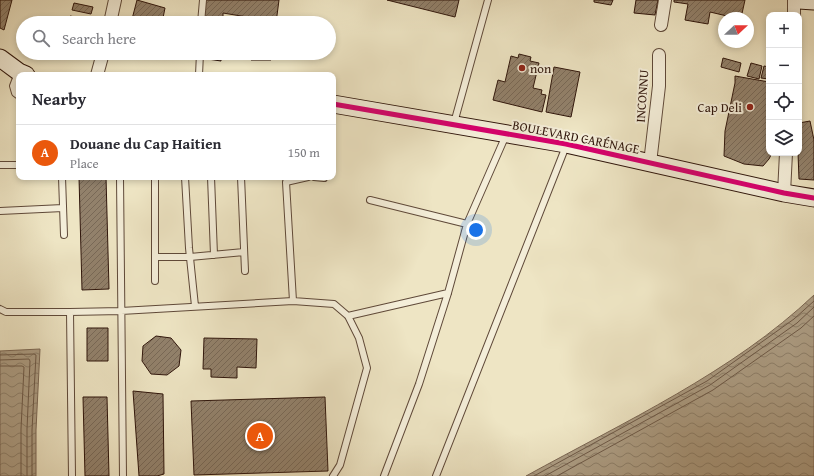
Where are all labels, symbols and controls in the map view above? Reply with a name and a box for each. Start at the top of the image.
north arrow [718,12,754,48]
map controls [766,12,802,156]
button: + [766,12,802,48]
search box [16,16,336,60]
icon: search [30,27,52,49]
text: Search here [62,28,136,49]
button: − [766,48,802,84]
place label: non [530,59,552,78]
marker: non [517,63,527,73]
street label: INCONNU [631,68,653,123]
button: locate [766,84,802,120]
text: Nearby [32,86,86,111]
place label: Cap Deli [698,98,742,117]
marker: Cap Deli [745,102,755,112]
street label: BOULEVARD CARÉNAGE [511,115,642,159]
button: layers [766,120,802,156]
text: Douane du Cap Haitien [70,133,221,154]
text: A [41,143,49,162]
text: 150 m [288,143,320,162]
text: Place [70,154,99,173]
your location [466,220,486,240]
pin: A [247,421,273,451]

